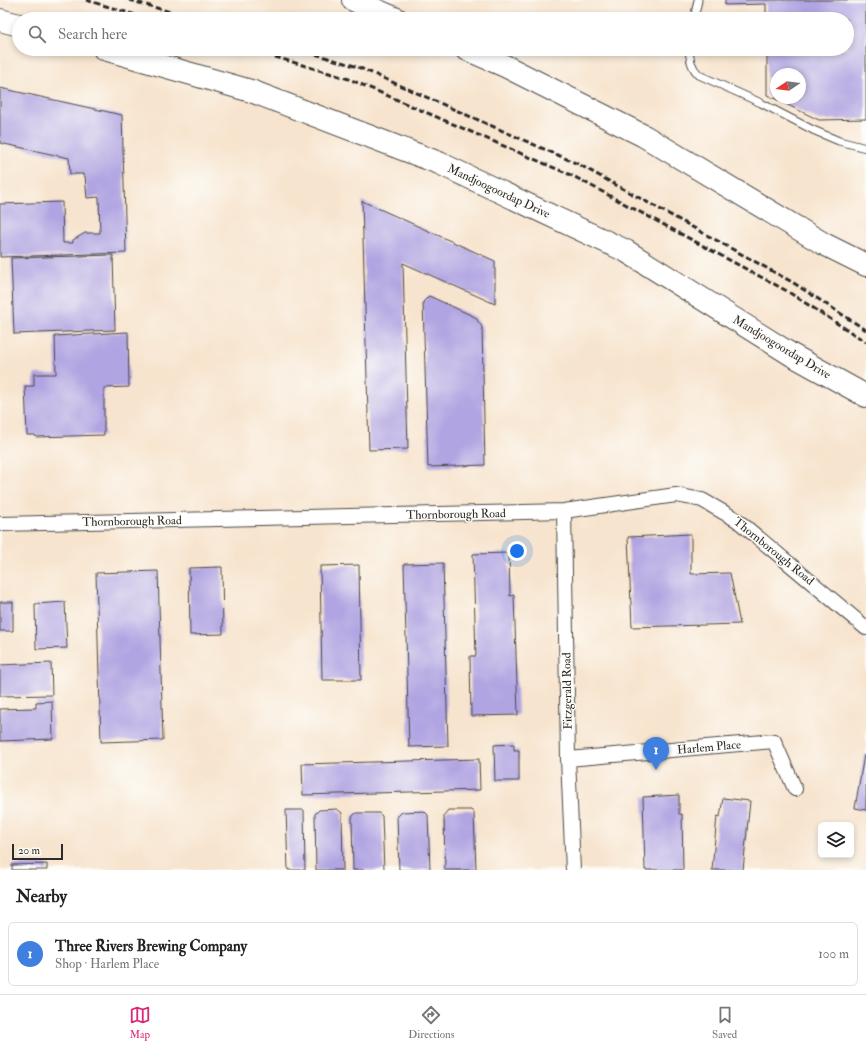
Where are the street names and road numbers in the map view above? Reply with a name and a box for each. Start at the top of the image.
street label: Mandjoogoordap Drive [445,161,553,222]
street label: Mandjoogoordap Drive [730,312,833,383]
street label: Thornborough Road [406,506,506,523]
street label: Thornborough Road [82,513,182,530]
street label: Thornborough Road [730,514,817,589]
street label: Fitzgerald Road [559,652,576,730]
street label: Harlem Place [677,737,742,758]

